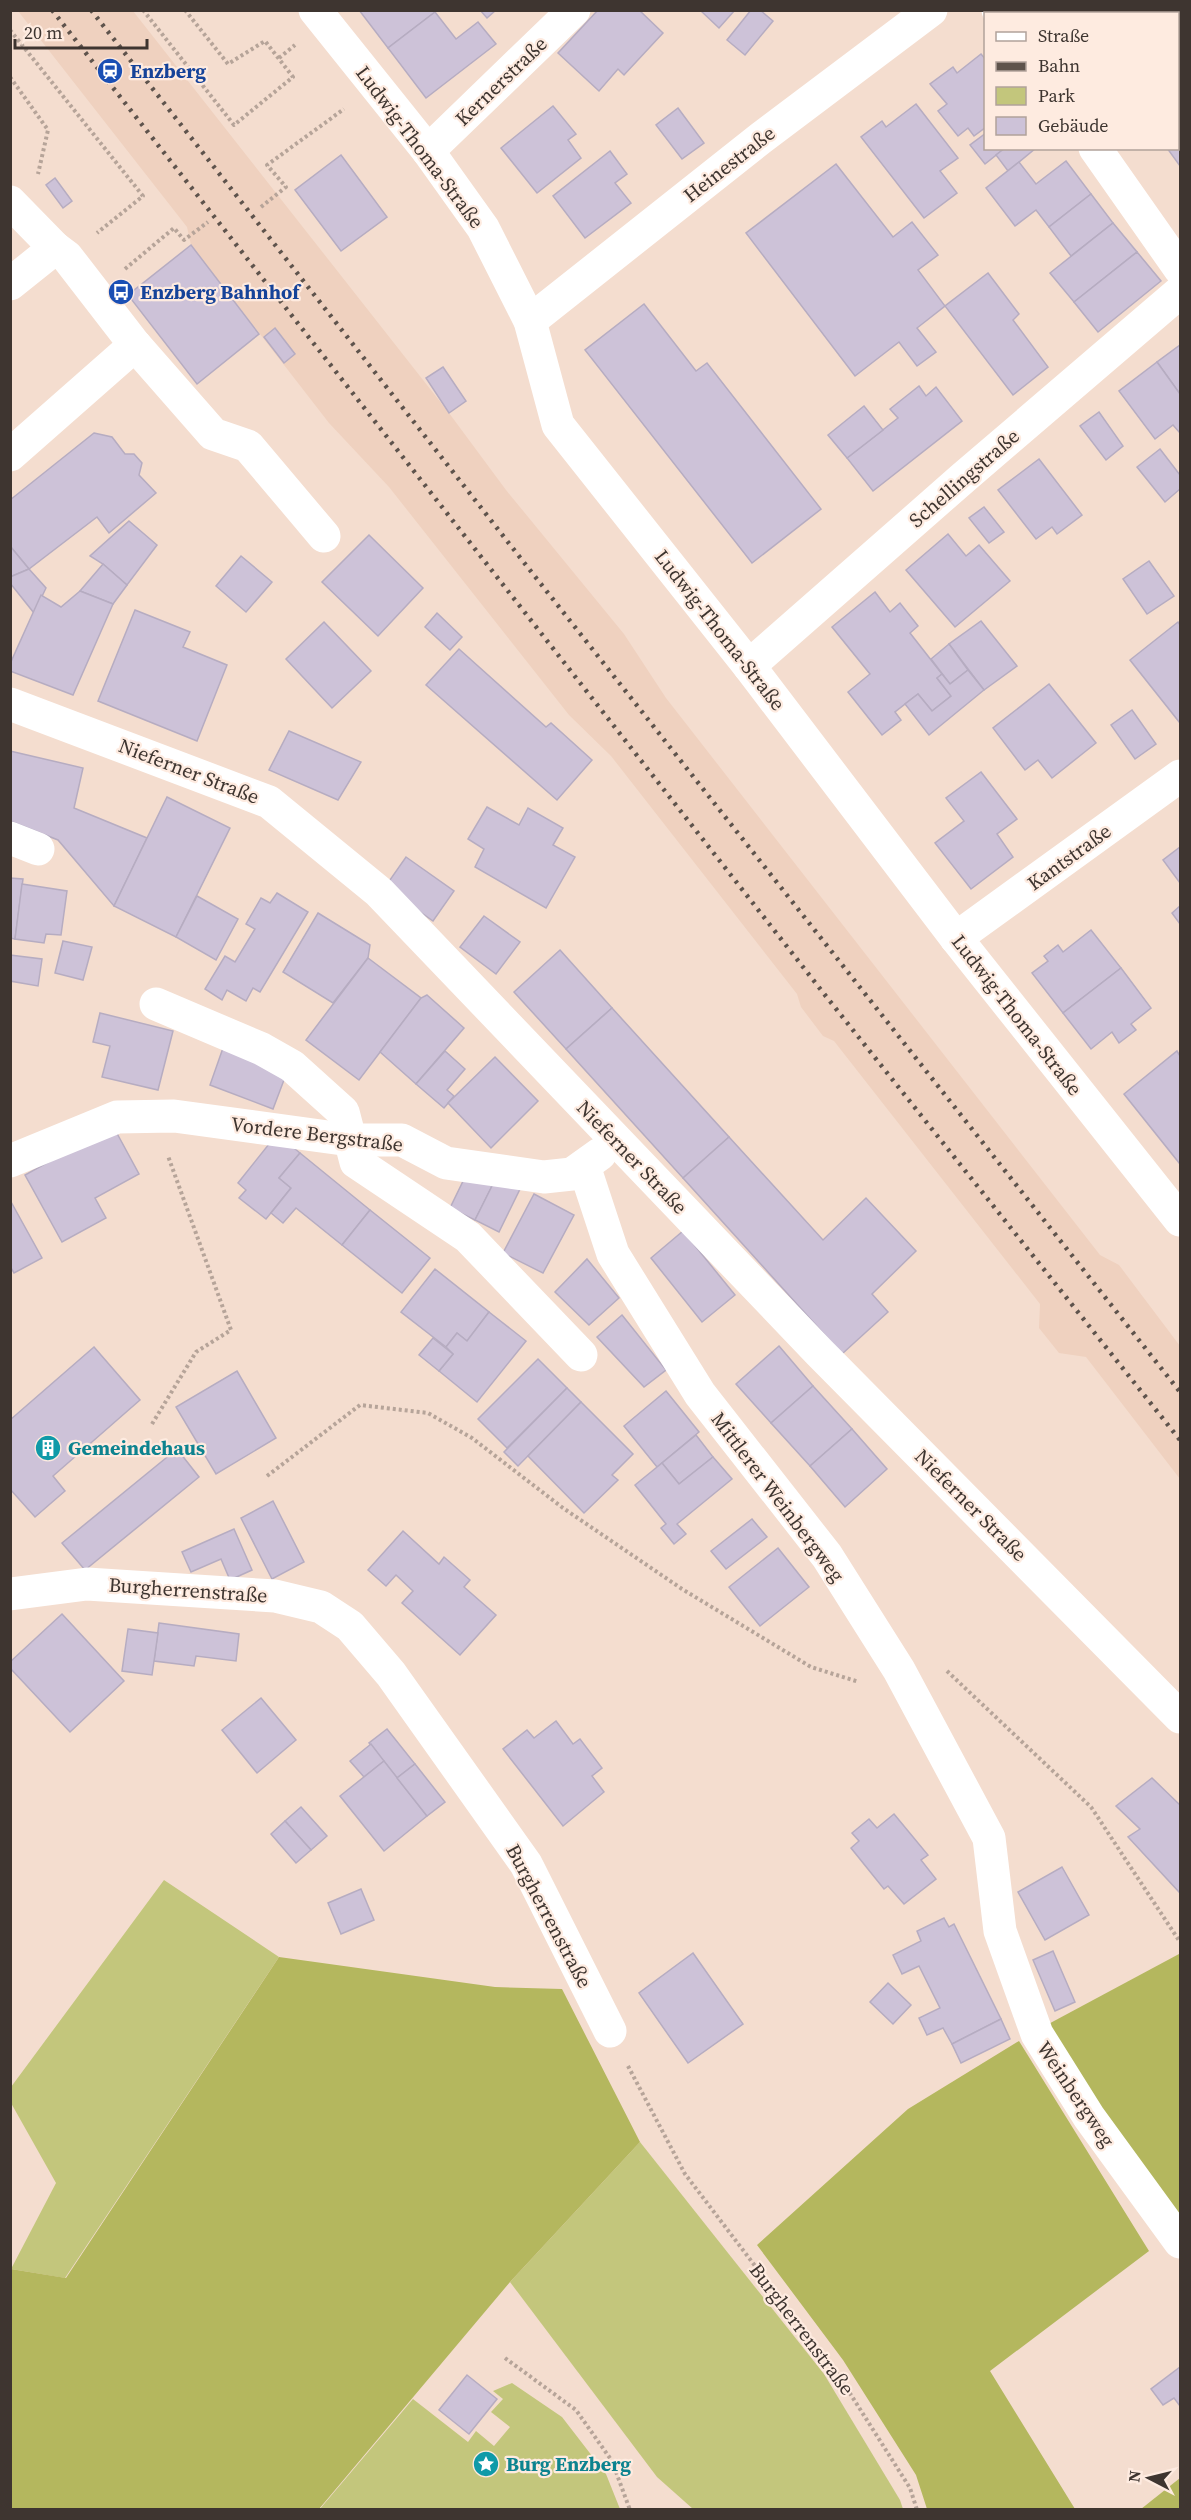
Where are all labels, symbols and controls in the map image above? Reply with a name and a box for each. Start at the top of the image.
scale bar [15,12,147,50]
legend [984,12,1179,150]
text: 20 m [24,20,62,45]
text: Straße [1038,23,1089,48]
street label: Kernerstraße [449,30,553,132]
text: Bahn [1038,53,1080,78]
station icon: Enzberg [95,56,125,86]
place label: Enzberg [130,57,206,85]
street label: Ludwig-Thoma-Straße [349,60,491,234]
text: Park [1038,83,1075,108]
text: Gebäude [1038,113,1109,138]
street label: Heinestraße [677,119,781,209]
bus stop icon: Enzberg Bahnhof [106,277,136,307]
place label: Enzberg Bahnhof [140,278,302,306]
street label: Schellingstraße [903,422,1025,534]
street label: Ludwig-Thoma-Straße [648,544,792,716]
street label: Nieferner Straße [115,731,263,811]
street label: Kantstraße [1021,817,1117,897]
street label: Ludwig-Thoma-Straße [945,929,1089,1101]
street label: Nieferner Straße [570,1094,694,1220]
street label: Vordere Bergstraße [229,1110,405,1158]
street label: Mittlerer Weinbergweg [705,1406,851,1588]
building icon: Gemeindehaus [33,1433,63,1463]
place label: Gemeindehaus [68,1434,205,1462]
street label: Nieferner Straße [909,1443,1033,1567]
street label: Burgherrenstraße [108,1570,268,1610]
street label: Burgherrenstraße [499,1839,599,1993]
street label: Weinbergweg [1030,2036,1122,2152]
street label: Burgherrenstraße [743,2257,861,2401]
north arrow [1119,2448,1179,2508]
place icon: Burg Enzberg [471,2449,501,2479]
place label: Burg Enzberg [506,2450,631,2478]
text: N [1122,2469,1146,2483]

